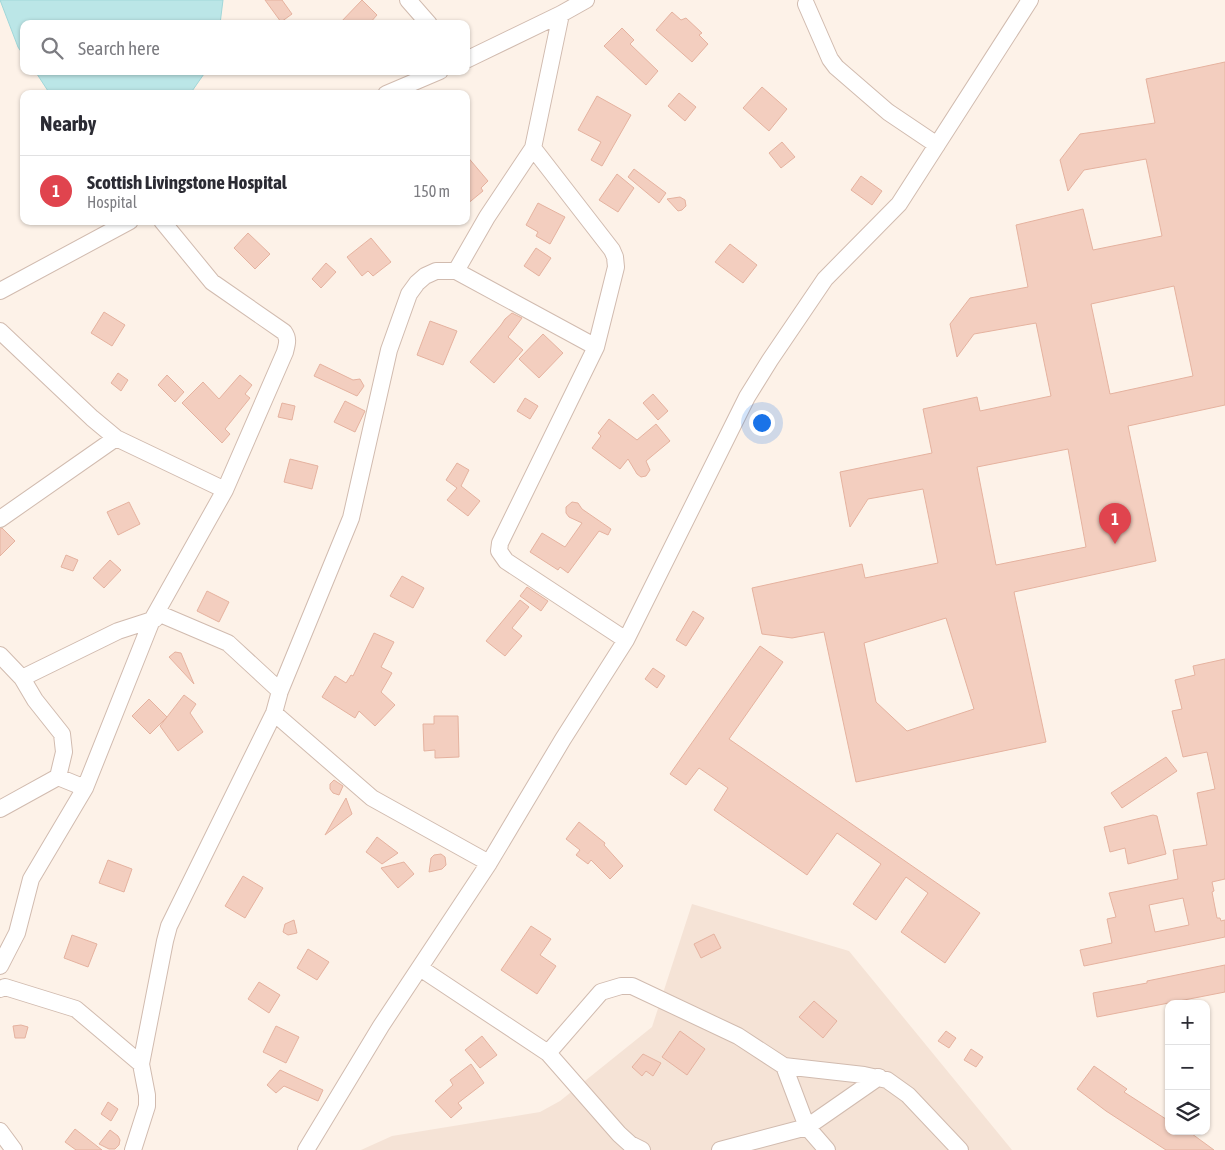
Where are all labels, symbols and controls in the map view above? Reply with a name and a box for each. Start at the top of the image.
search box [20,20,470,75]
icon: search [38,34,66,62]
text: Search here [78,37,160,59]
text: Nearby [40,111,96,135]
text: Scottish Livingstone Hospital [87,171,287,193]
text: 1 [52,182,60,200]
text: 150 m [414,182,450,200]
text: Hospital [87,193,137,211]
your location [749,410,775,436]
pin: 1 [1099,503,1131,544]
map controls [1165,1000,1210,1135]
button: + [1165,1000,1210,1045]
button: − [1165,1045,1210,1090]
button: layers [1165,1090,1210,1135]

